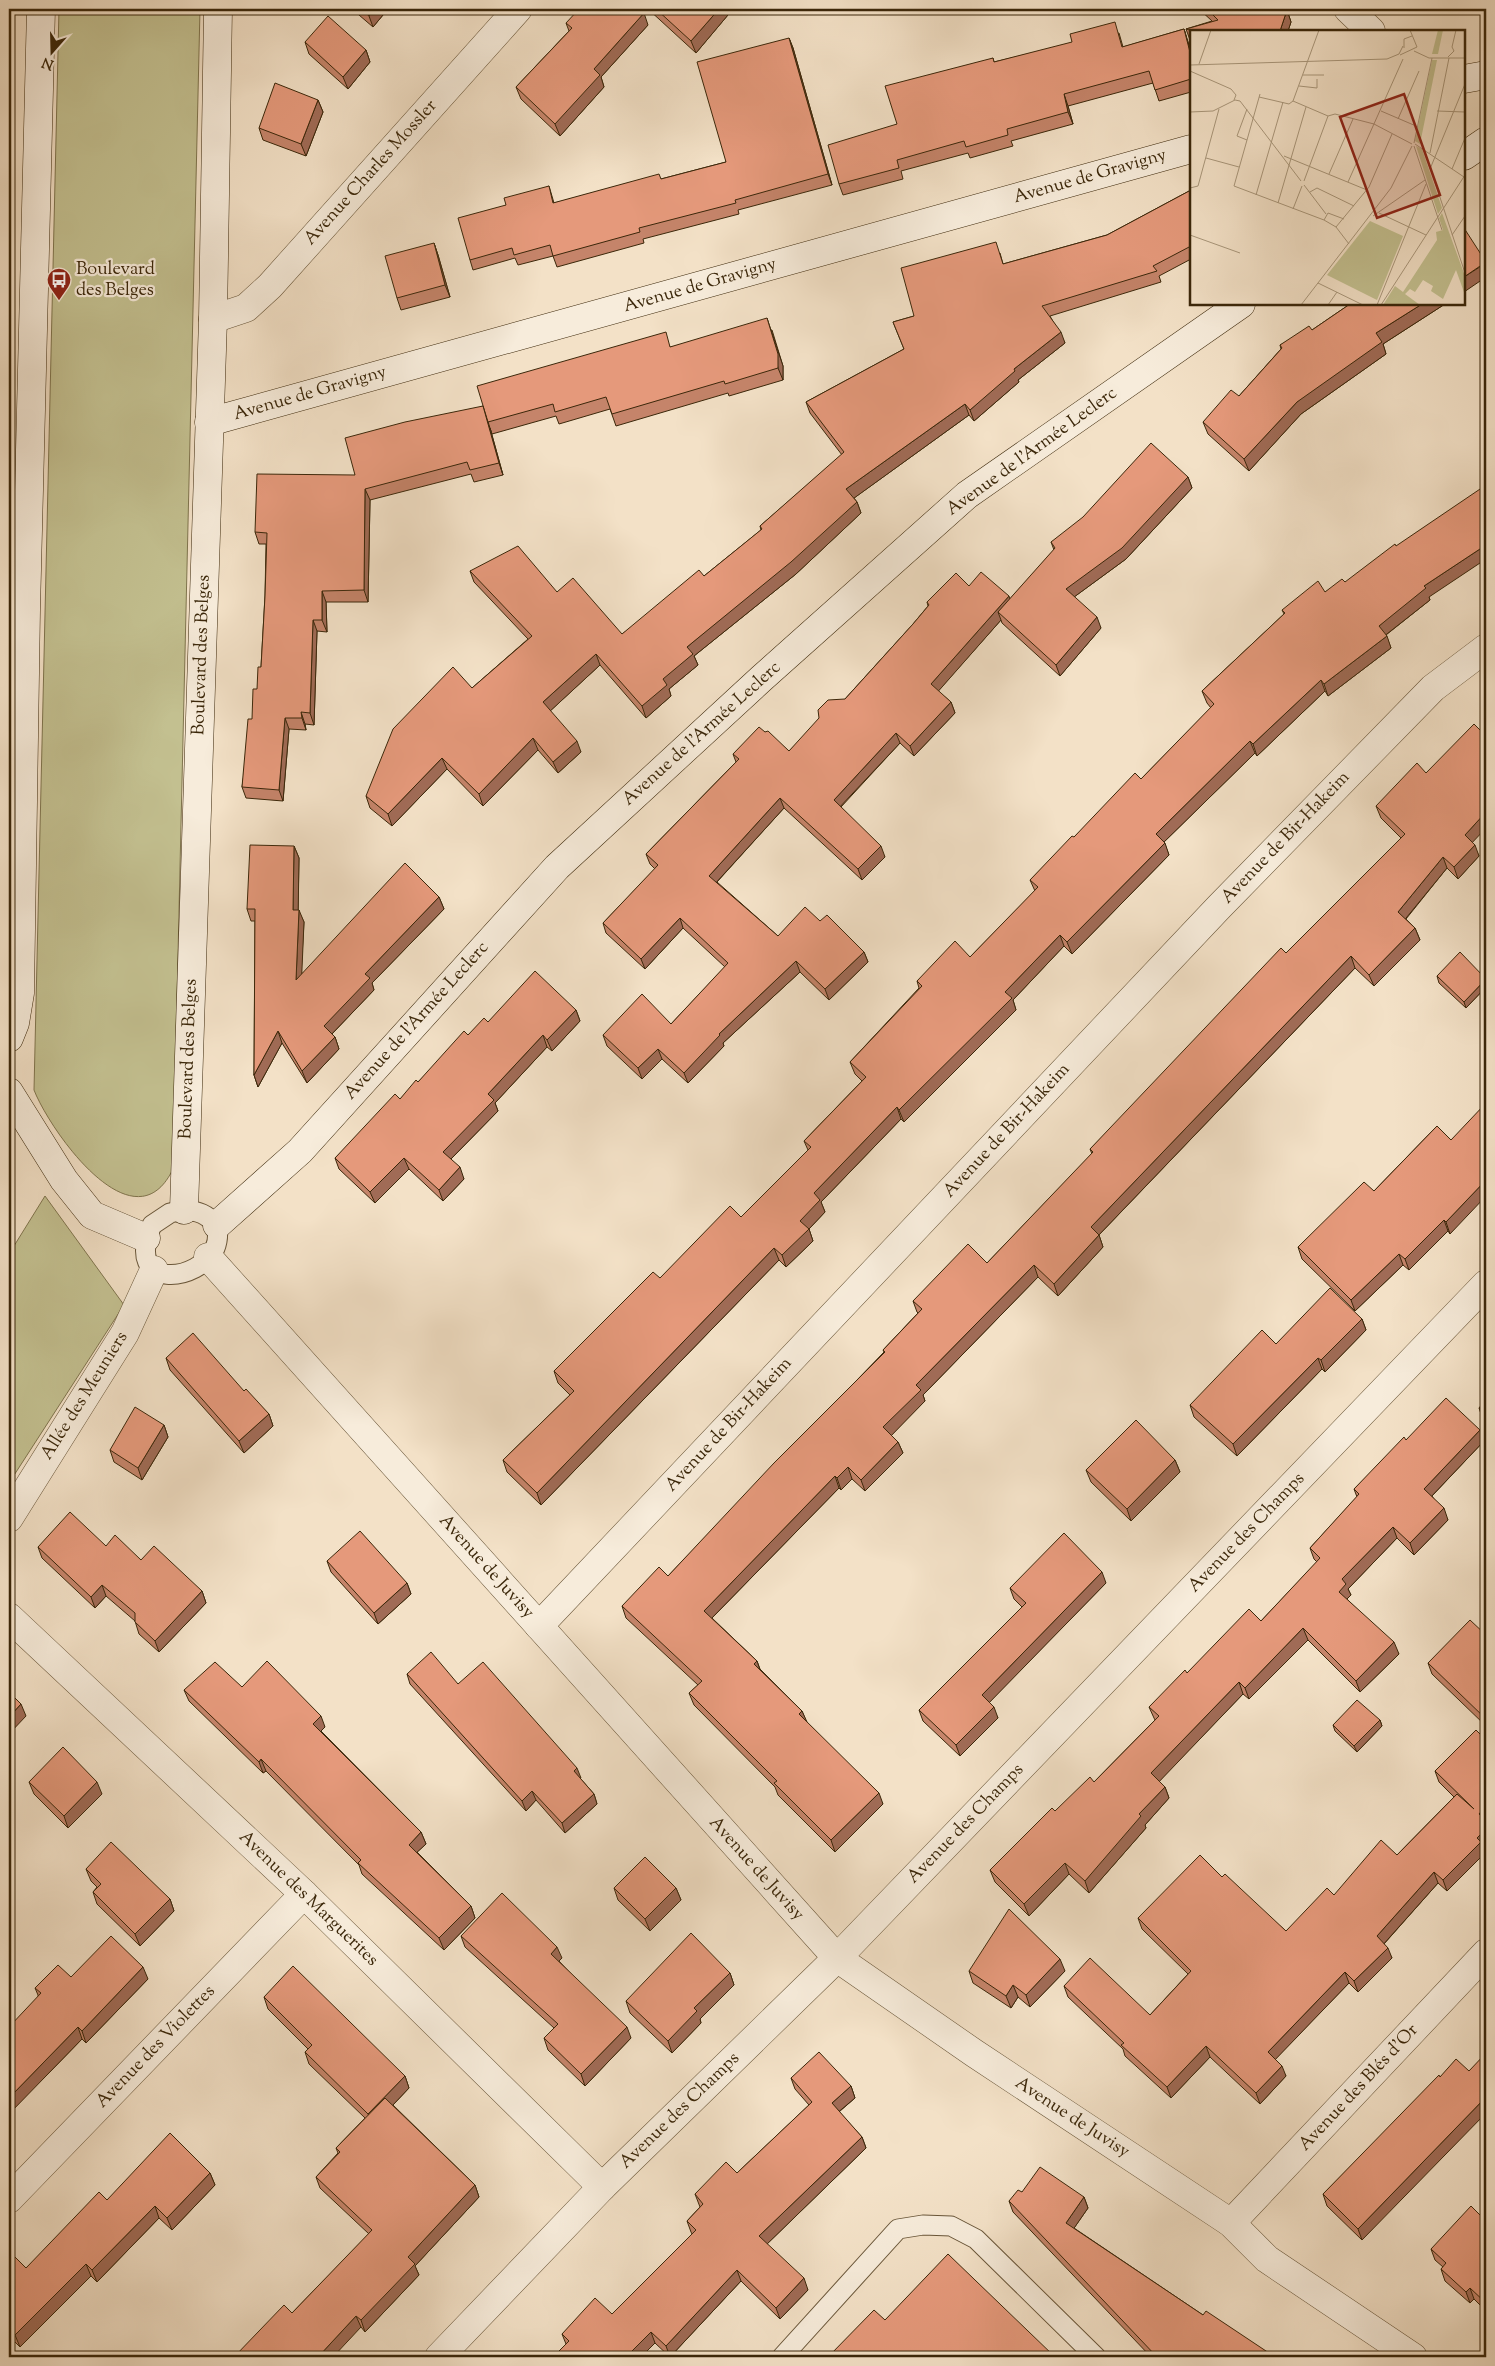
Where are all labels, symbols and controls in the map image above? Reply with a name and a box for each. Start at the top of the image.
north arrow [28,28,78,78]
inset map [1190,30,1465,305]
text: N [40,51,57,74]
street label: Avenue Charles Mossler [298,94,444,252]
street label: Avenue de Gravigny [1010,143,1170,211]
street label: Avenue de Gravigny [620,252,780,320]
place label: Boulevard des Belges [76,257,155,304]
bus stop icon: Boulevard des Belges [46,267,72,301]
street label: Avenue de Gravigny [230,360,390,428]
street label: Avenue de l'Armée Leclerc [941,381,1123,523]
street label: Boulevard des Belges [186,574,218,736]
street label: Avenue de l'Armée Leclerc [617,656,787,812]
street label: Avenue de Bir-Hakeim [1216,766,1356,910]
street label: Avenue de l'Armée Leclerc [339,936,495,1106]
street label: Boulevard des Belges [173,978,205,1140]
street label: Avenue de Bir-Hakeim [938,1058,1077,1204]
street label: Allée des Meuniers [35,1327,135,1465]
street label: Avenue de Bir-Hakeim [660,1352,799,1498]
street label: Avenue des Champs [1183,1467,1311,1599]
street label: Avenue de Juvisy [432,1509,540,1625]
street label: Avenue des Champs [902,1758,1030,1890]
street label: Avenue de Juvisy [702,1811,810,1927]
street label: Avenue des Marguerites [232,1825,384,1973]
street label: Avenue des Violettes [90,1980,222,2114]
street label: Avenue des Blés d'Or [1293,2018,1425,2157]
street label: Avenue des Champs [614,2047,746,2175]
street label: Avenue de Juvisy [1009,2071,1135,2165]

